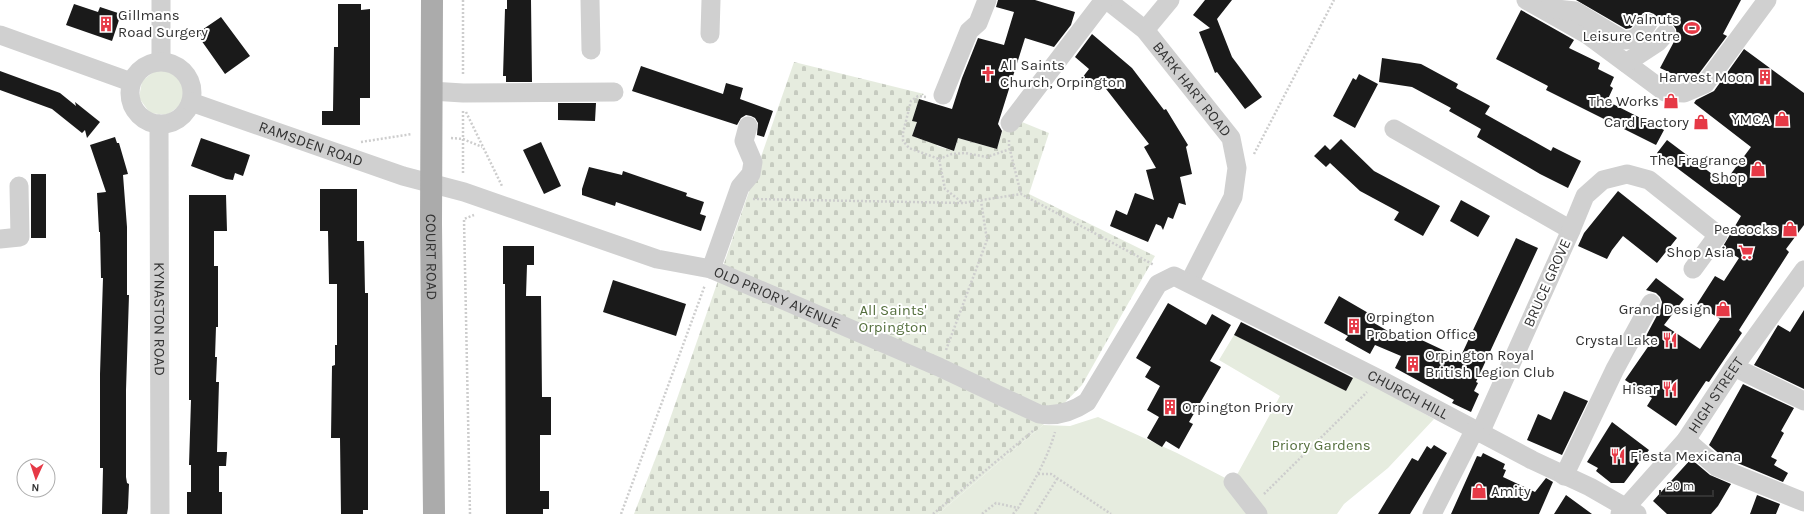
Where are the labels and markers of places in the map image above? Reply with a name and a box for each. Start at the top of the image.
place label: Gillmans Road Surgery [118,6,208,41]
place label: Walnuts Leisure Centre [1582,10,1680,45]
building icon: Gillmans Road Surgery [97,15,115,33]
sports icon: Walnuts Leisure Centre [1683,19,1701,37]
place label: All Saints Church, Orpington [1000,56,1125,91]
church icon: All Saints Church, Orpington [979,65,997,83]
place label: Harvest Moon [1659,68,1753,86]
building icon: Harvest Moon [1756,68,1774,86]
place label: The Works [1588,92,1659,110]
shop icon: The Works [1662,92,1680,110]
place label: YMCA [1731,110,1770,128]
shop icon: YMCA [1773,110,1791,128]
place label: Card Factory [1604,113,1689,131]
shop icon: Card Factory [1692,113,1710,131]
place label: The Fragrance Shop [1650,151,1746,186]
shop icon: The Fragrance Shop [1749,160,1767,178]
place label: Peacocks [1714,220,1778,238]
shop icon: Peacocks [1781,220,1799,238]
place label: Shop Asia [1666,243,1734,261]
supermarket icon: Shop Asia [1737,243,1755,261]
place label: Grand Design [1619,300,1711,318]
shop icon: Grand Design [1714,300,1732,318]
place label: Orpington Probation Office [1366,308,1476,343]
building icon: Orpington Probation Office [1345,317,1363,335]
place label: Crystal Lake [1575,331,1658,349]
restaurant icon: Crystal Lake [1661,331,1679,349]
place label: Orpington Royal British Legion Club [1425,346,1555,381]
building icon: Orpington Royal British Legion Club [1404,355,1422,373]
place label: Hisar [1622,380,1659,398]
restaurant icon: Hisar [1661,380,1679,398]
building icon: Orpington Priory [1161,398,1179,416]
place label: Orpington Priory [1182,398,1293,416]
restaurant icon: Fiesta Mexicana [1609,447,1627,465]
place label: Fiesta Mexicana [1630,447,1741,465]
shop icon: Amity [1470,482,1488,500]
place label: Amity [1491,482,1531,500]

